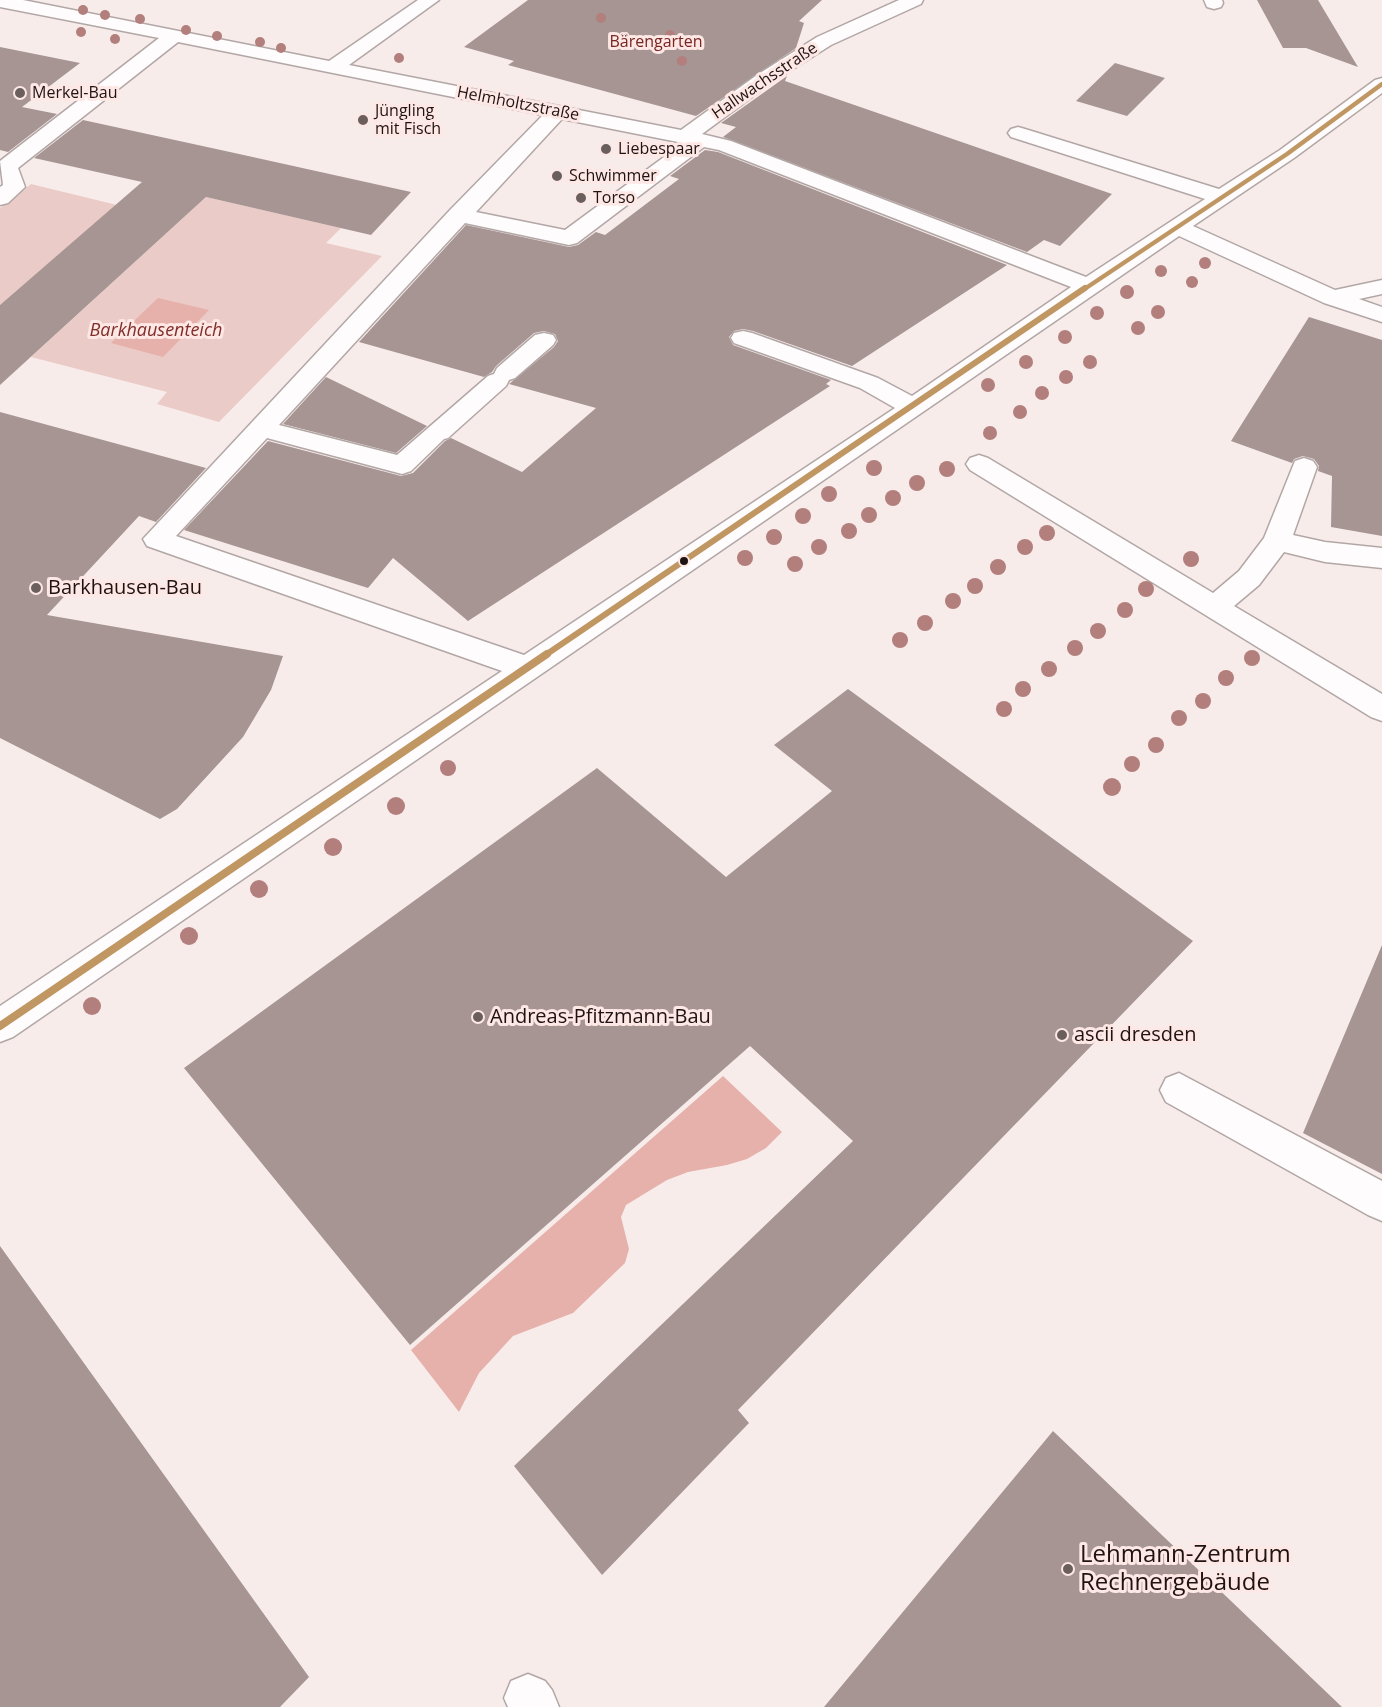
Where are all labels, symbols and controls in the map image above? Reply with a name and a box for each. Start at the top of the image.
park label: Bärengarten [609,32,703,52]
street label: Hallwachsstraße [709,39,821,123]
place label: Merkel-Bau [32,83,118,103]
street label: Helmholtzstraße [455,83,581,125]
marker: Merkel-Bau [13,86,27,100]
place label: Jüngling mit Fisch [375,101,441,139]
marker: Jüngling mit Fisch [356,113,370,127]
place label: Liebespaar [618,139,700,159]
marker: Liebespaar [599,142,613,156]
place label: Schwimmer [569,166,657,186]
marker: Schwimmer [550,169,564,183]
place label: Torso [593,188,635,208]
marker: Torso [574,191,588,205]
water label: Barkhausenteich [90,320,222,342]
unlabelled marker [678,555,690,567]
place label: Barkhausen-Bau [48,576,202,600]
marker: Barkhausen-Bau [29,581,43,595]
place label: Andreas-Pfitzmann-Bau [490,1005,711,1029]
marker: Andreas-Pfitzmann-Bau [471,1010,485,1024]
place label: ascii dresden [1074,1023,1196,1047]
marker: ascii dresden [1055,1028,1069,1042]
place label: Lehmann-Zentrum Rechnergebäude [1080,1541,1291,1597]
marker: Lehmann-Zentrum Rechnergebäude [1061,1562,1075,1576]

